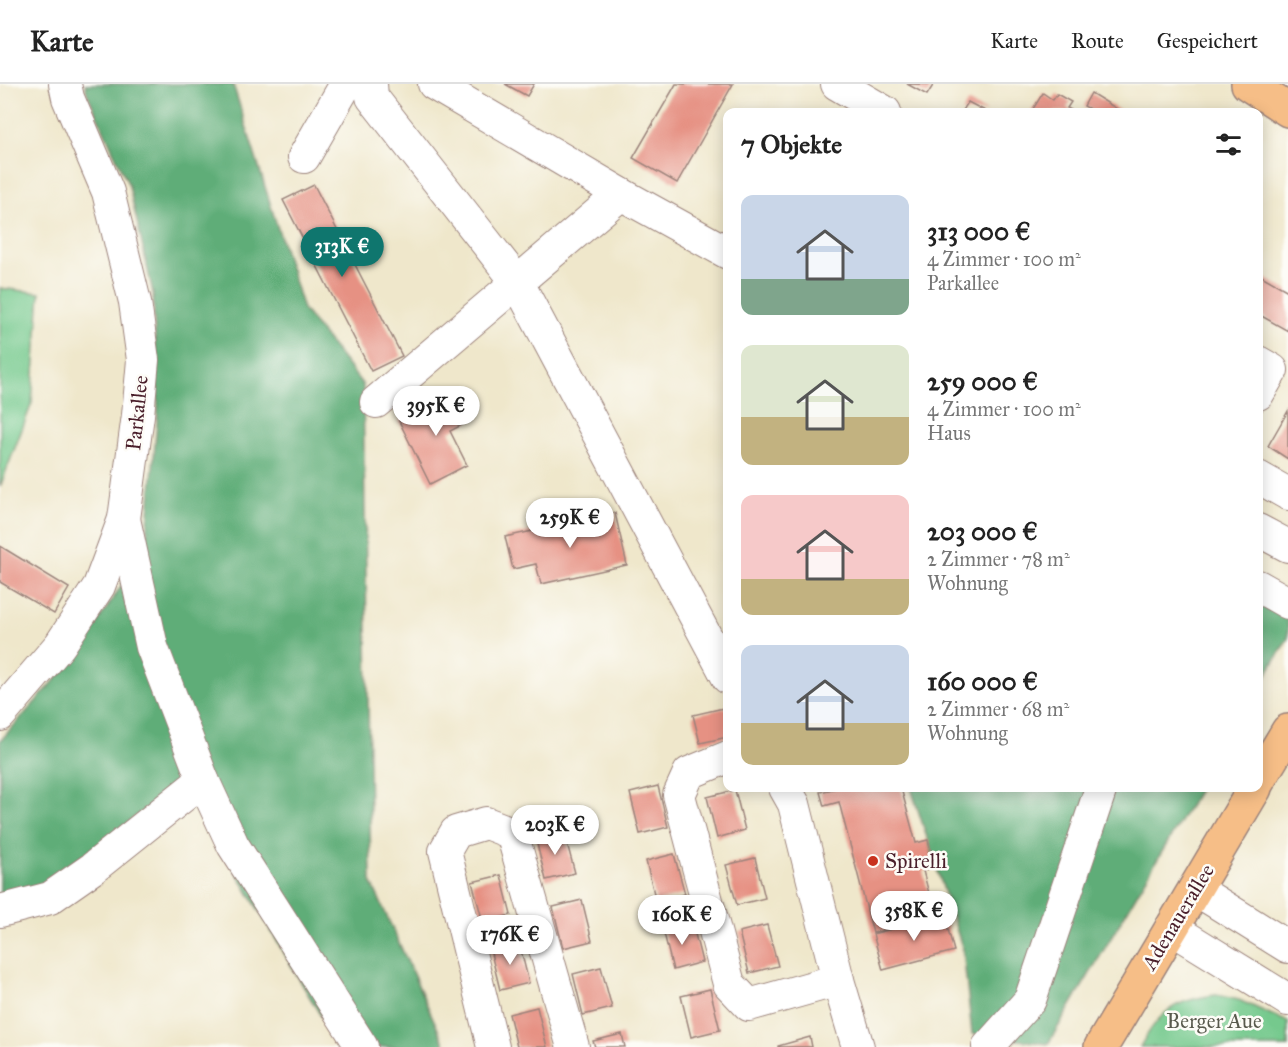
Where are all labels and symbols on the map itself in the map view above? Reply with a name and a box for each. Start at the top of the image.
pin: 313K € [293,227,391,278]
street label: Parkallee [120,374,154,452]
pin: 395K € [387,386,485,437]
pin: 259K € [521,498,619,549]
pin: 203K € [506,805,604,856]
place label: Spirelli [885,848,947,874]
marker: Spirelli [866,854,880,868]
street label: Adenauerallee [1136,859,1220,976]
pin: 358K € [865,891,963,942]
pin: 160K € [633,895,731,946]
pin: 176K € [461,915,559,966]
park label: Berger Aue [1166,1008,1262,1034]

